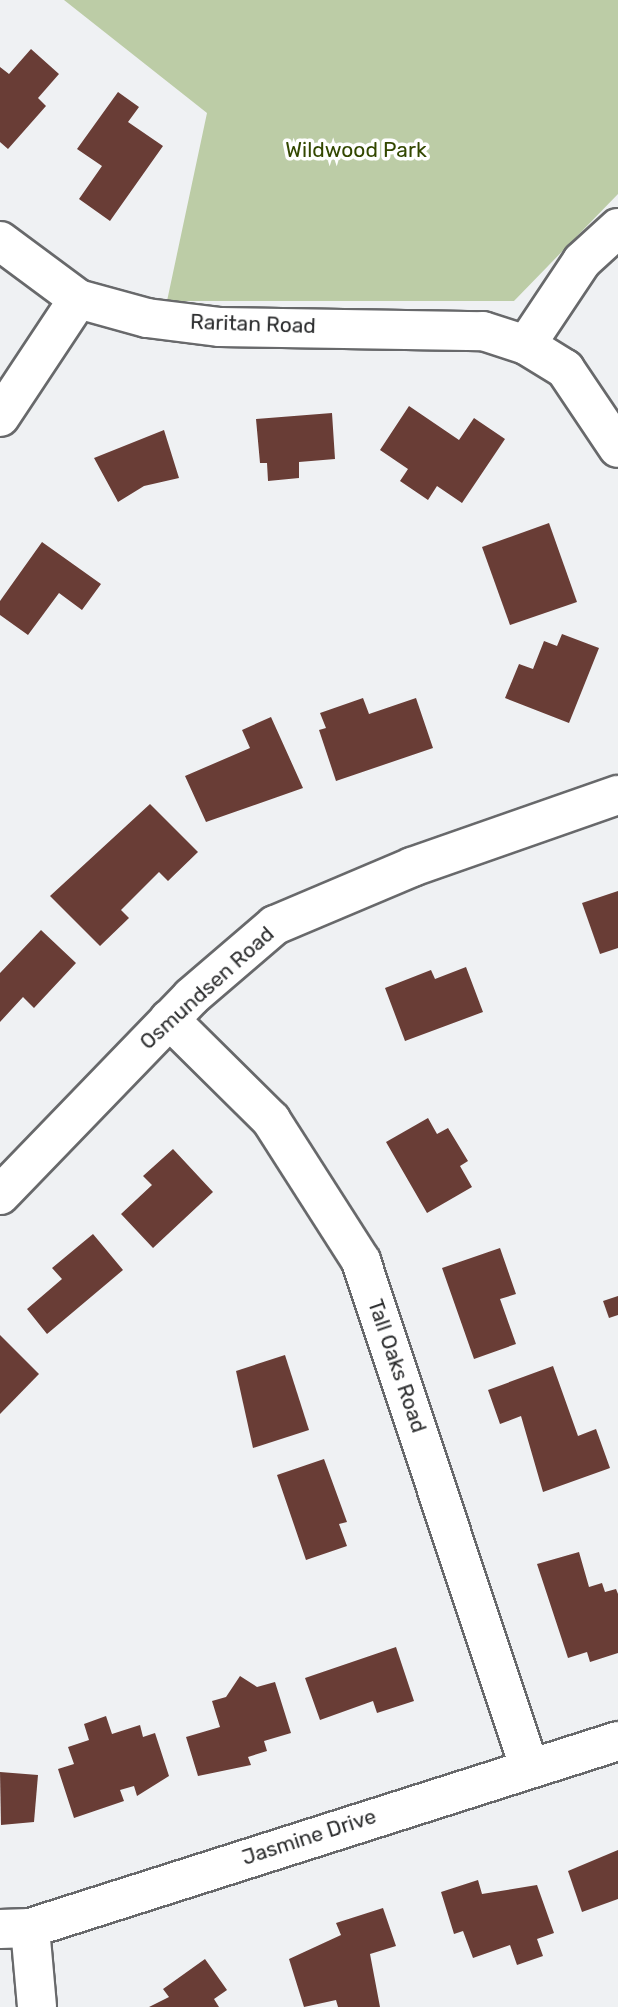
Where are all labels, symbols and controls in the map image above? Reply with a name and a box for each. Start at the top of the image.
park label: Wildwood Park [285,137,427,163]
street label: Raritan Road [190,309,316,339]
street label: Osmundsen Road [135,921,279,1055]
street label: Tall Oaks Road [362,1296,432,1436]
street label: Jasmine Drive [239,1803,379,1871]

